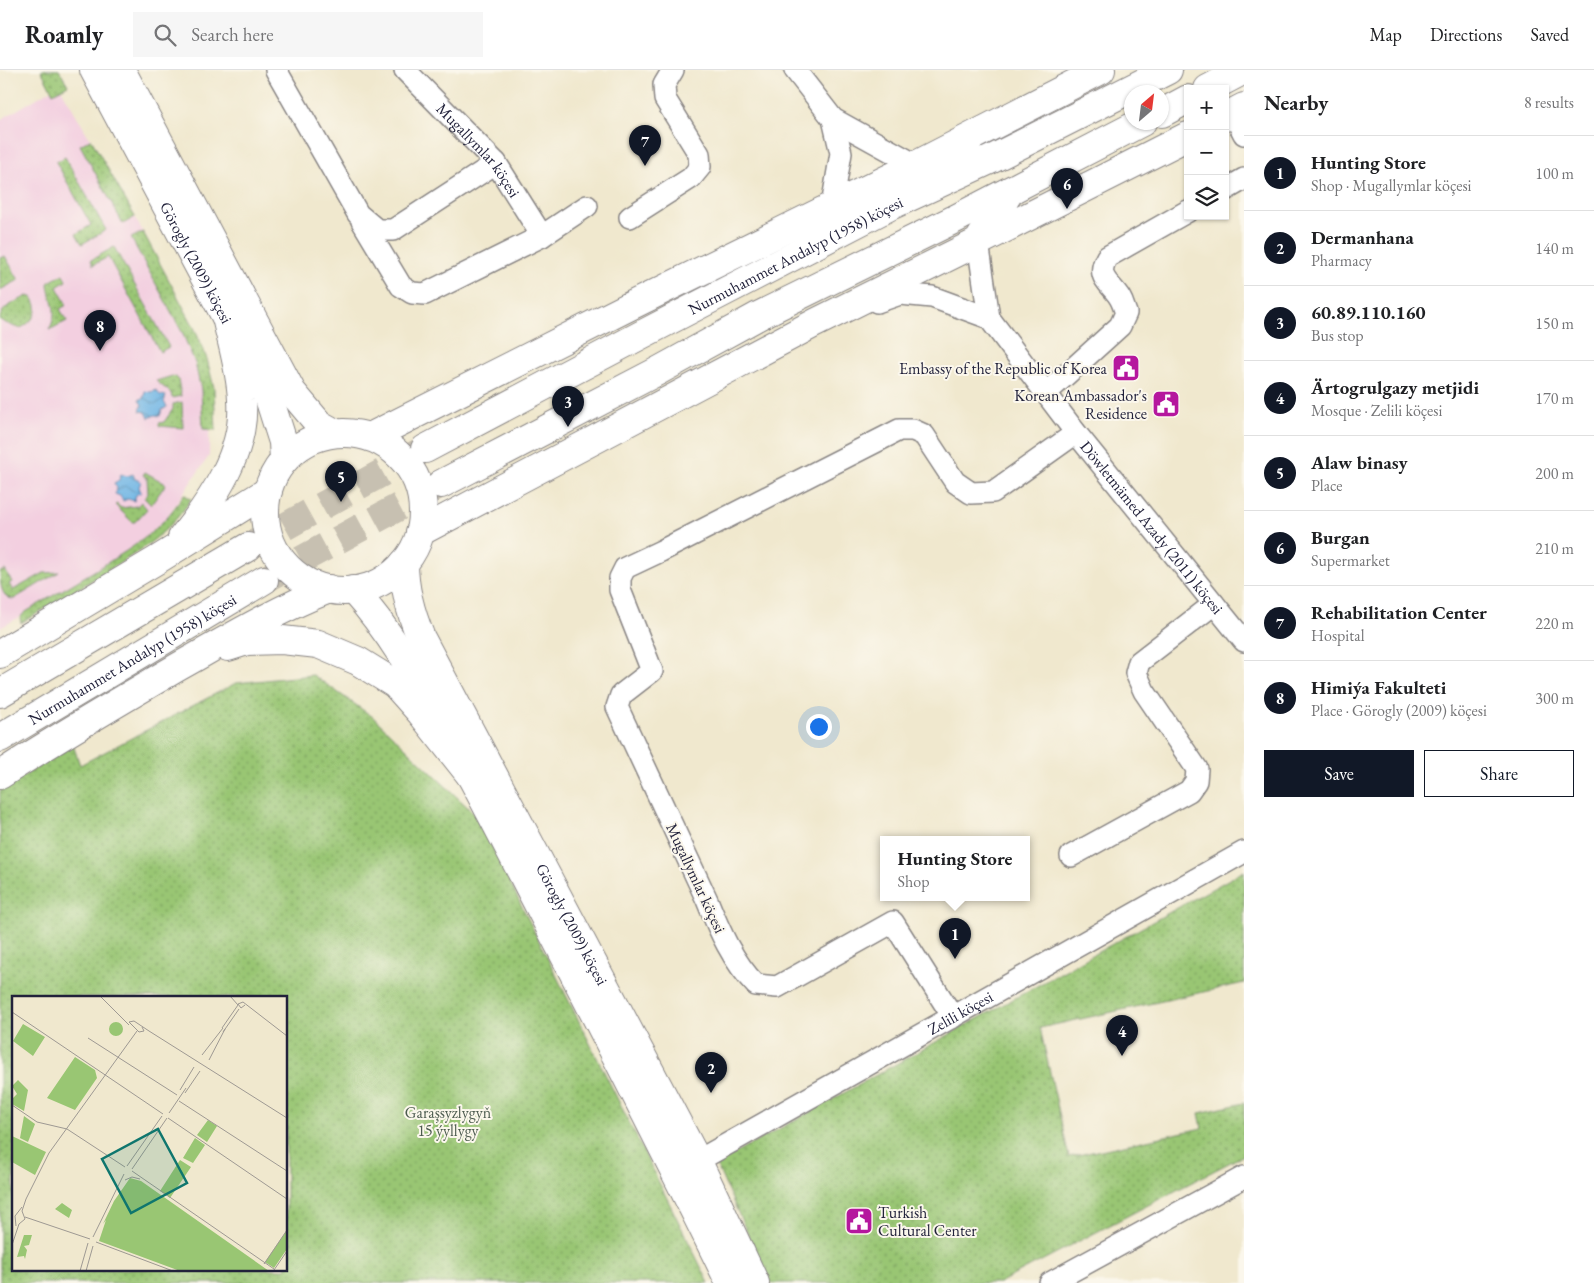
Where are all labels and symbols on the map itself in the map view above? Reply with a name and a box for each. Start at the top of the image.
north arrow [1124,85,1169,130]
street label: Mugallymlar köçesi [432,98,525,201]
pin: 7 [629,125,661,166]
pin: 6 [1051,168,1083,209]
street label: Nurmuhammet Andalyp (1958) köçesi [684,191,906,319]
street label: Görogly (2009) köçesi [156,198,238,327]
pin: 8 [84,310,116,351]
public building icon: Embassy of the Republic of Korea [1111,353,1141,383]
place label: Embassy of the Republic of Korea [899,358,1108,379]
place label: Korean Ambassador's Residence [1014,385,1147,424]
pin: 3 [552,386,584,427]
public building icon: Korean Ambassador's Residence [1151,389,1181,419]
street label: Döwletmämed Azady (2011) köçesi [1076,436,1228,618]
pin: 5 [325,461,357,502]
street label: Nurmuhammet Andalyp (1958) köçesi [24,589,240,729]
your location [806,714,832,740]
street label: Mugallymlar köçesi [661,820,731,936]
street label: Görogly (2009) köçesi [531,860,613,989]
pin: 1 [939,918,971,959]
street label: Zelili köçesi [924,986,996,1039]
inset map [12,996,288,1270]
pin: 4 [1106,1015,1138,1056]
pin: 2 [695,1052,727,1093]
park label: Garaşsyzlygyň 15 ýyllygy [405,1102,492,1141]
place label: Turkish Cultural Center [878,1202,977,1241]
public building icon: Turkish Cultural Center [844,1206,874,1236]

